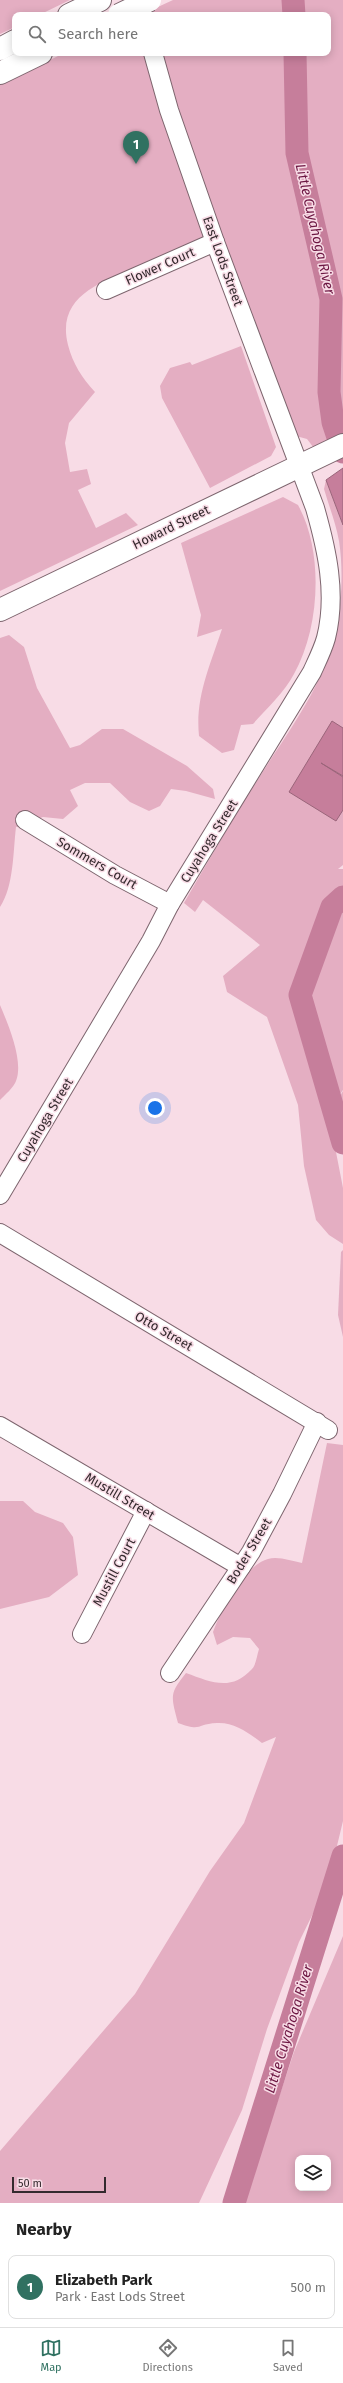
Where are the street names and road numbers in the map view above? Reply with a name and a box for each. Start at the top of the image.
street label: East Lods Street [200,214,246,308]
street label: Flower Court [123,244,197,288]
street label: Howard Street [130,502,212,552]
street label: Cuyahoga Street [177,796,241,885]
street label: Sommers Court [54,834,140,892]
street label: Cuyahoga Street [14,1075,76,1165]
street label: Otto Street [132,1308,196,1354]
street label: Mustill Street [83,1469,158,1523]
street label: Boder Street [223,1515,275,1587]
street label: Mustill Court [90,1535,138,1609]

